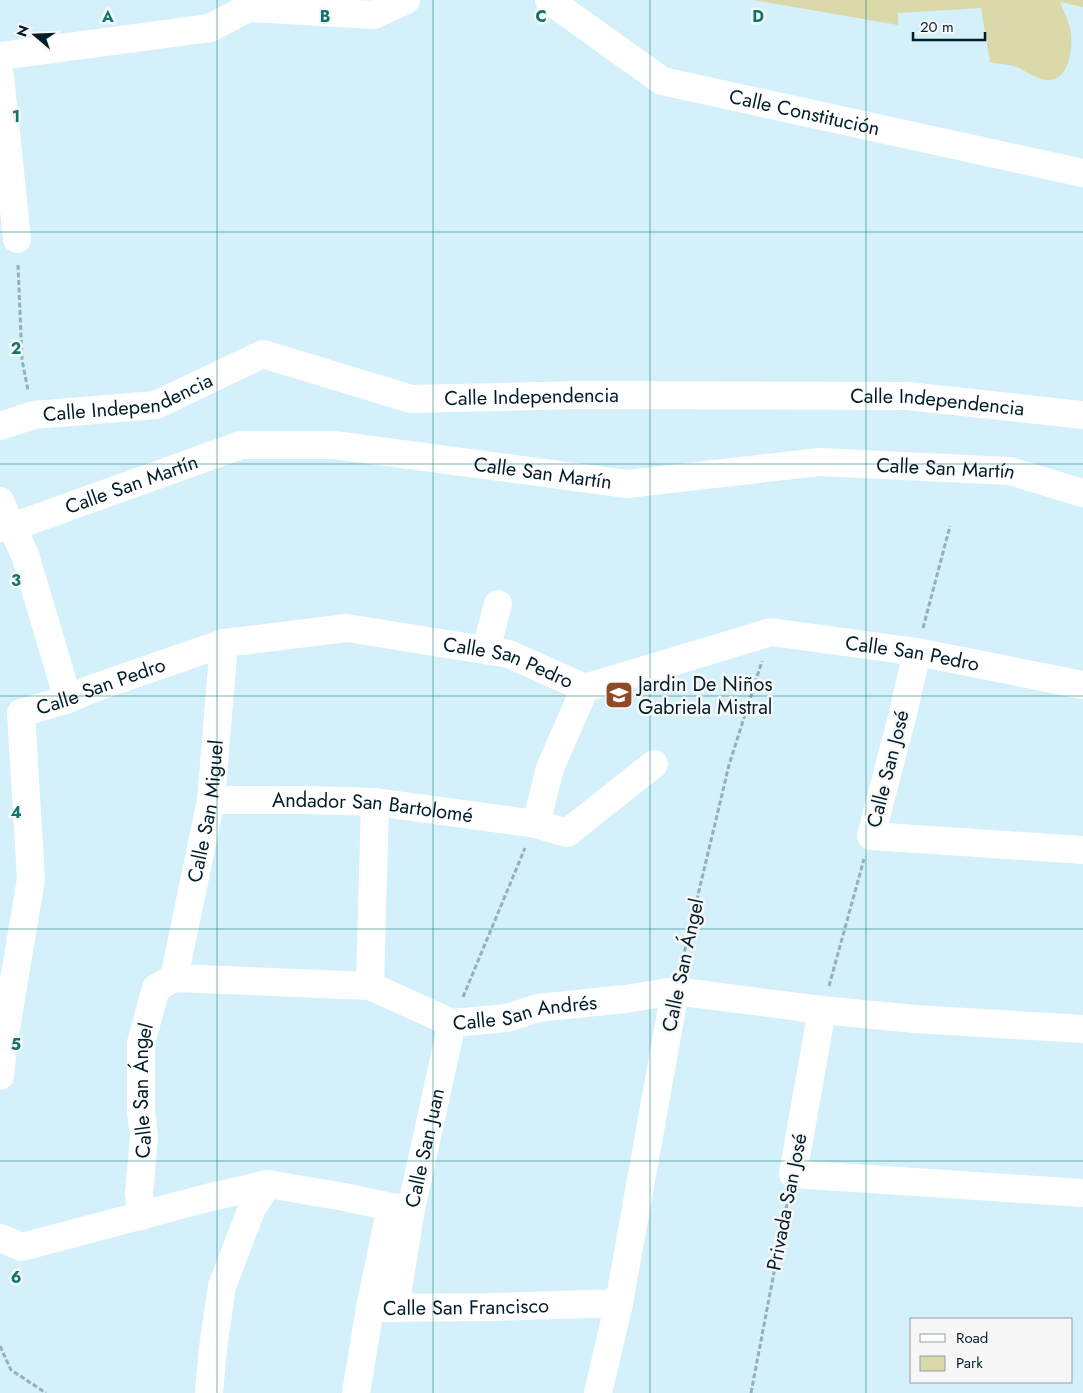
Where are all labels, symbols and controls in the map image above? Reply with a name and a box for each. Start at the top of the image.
text: A [101,5,114,28]
text: B [320,5,330,28]
text: C [535,5,547,28]
text: D [752,5,764,28]
north arrow [10,10,60,60]
scale bar [913,10,986,42]
text: 20 m [920,16,954,38]
text: N [11,22,34,39]
street label: Calle Constitución [726,82,883,143]
text: 1 [12,105,20,128]
text: 2 [11,337,21,360]
street label: Calle Independencia [42,366,218,429]
street label: Calle Independencia [444,380,619,413]
street label: Calle Independencia [850,381,1026,423]
street label: Calle San Martín [61,447,202,521]
street label: Calle San Martín [472,449,614,496]
street label: Calle San Martín [876,450,1019,486]
text: 3 [11,569,21,592]
street label: Calle San Pedro [843,628,982,679]
street label: Calle San Pedro [441,629,578,696]
street label: Calle San Pedro [33,650,169,722]
place label: Jardin De Niños Gabriela Mistral [635,670,772,722]
school or university icon: Jardin De Niños Gabriela Mistral [604,680,634,710]
street label: Calle San José [859,707,917,831]
street label: Calle San Miguel [180,739,230,885]
street label: Andador San Bartolomé [272,786,475,830]
text: 4 [10,801,22,824]
street label: Calle San Ángel [655,896,711,1034]
street label: Calle San Andrés [452,987,598,1037]
street label: Calle San Ángel [127,1020,160,1160]
text: 5 [11,1033,21,1056]
street label: Calle San Juan [397,1085,452,1210]
street label: Privada San José [759,1131,815,1273]
text: 6 [11,1266,21,1289]
street label: Calle San Francisco [383,1291,549,1322]
legend [910,1318,1073,1383]
text: Road [956,1327,988,1349]
text: Park [956,1352,983,1374]

